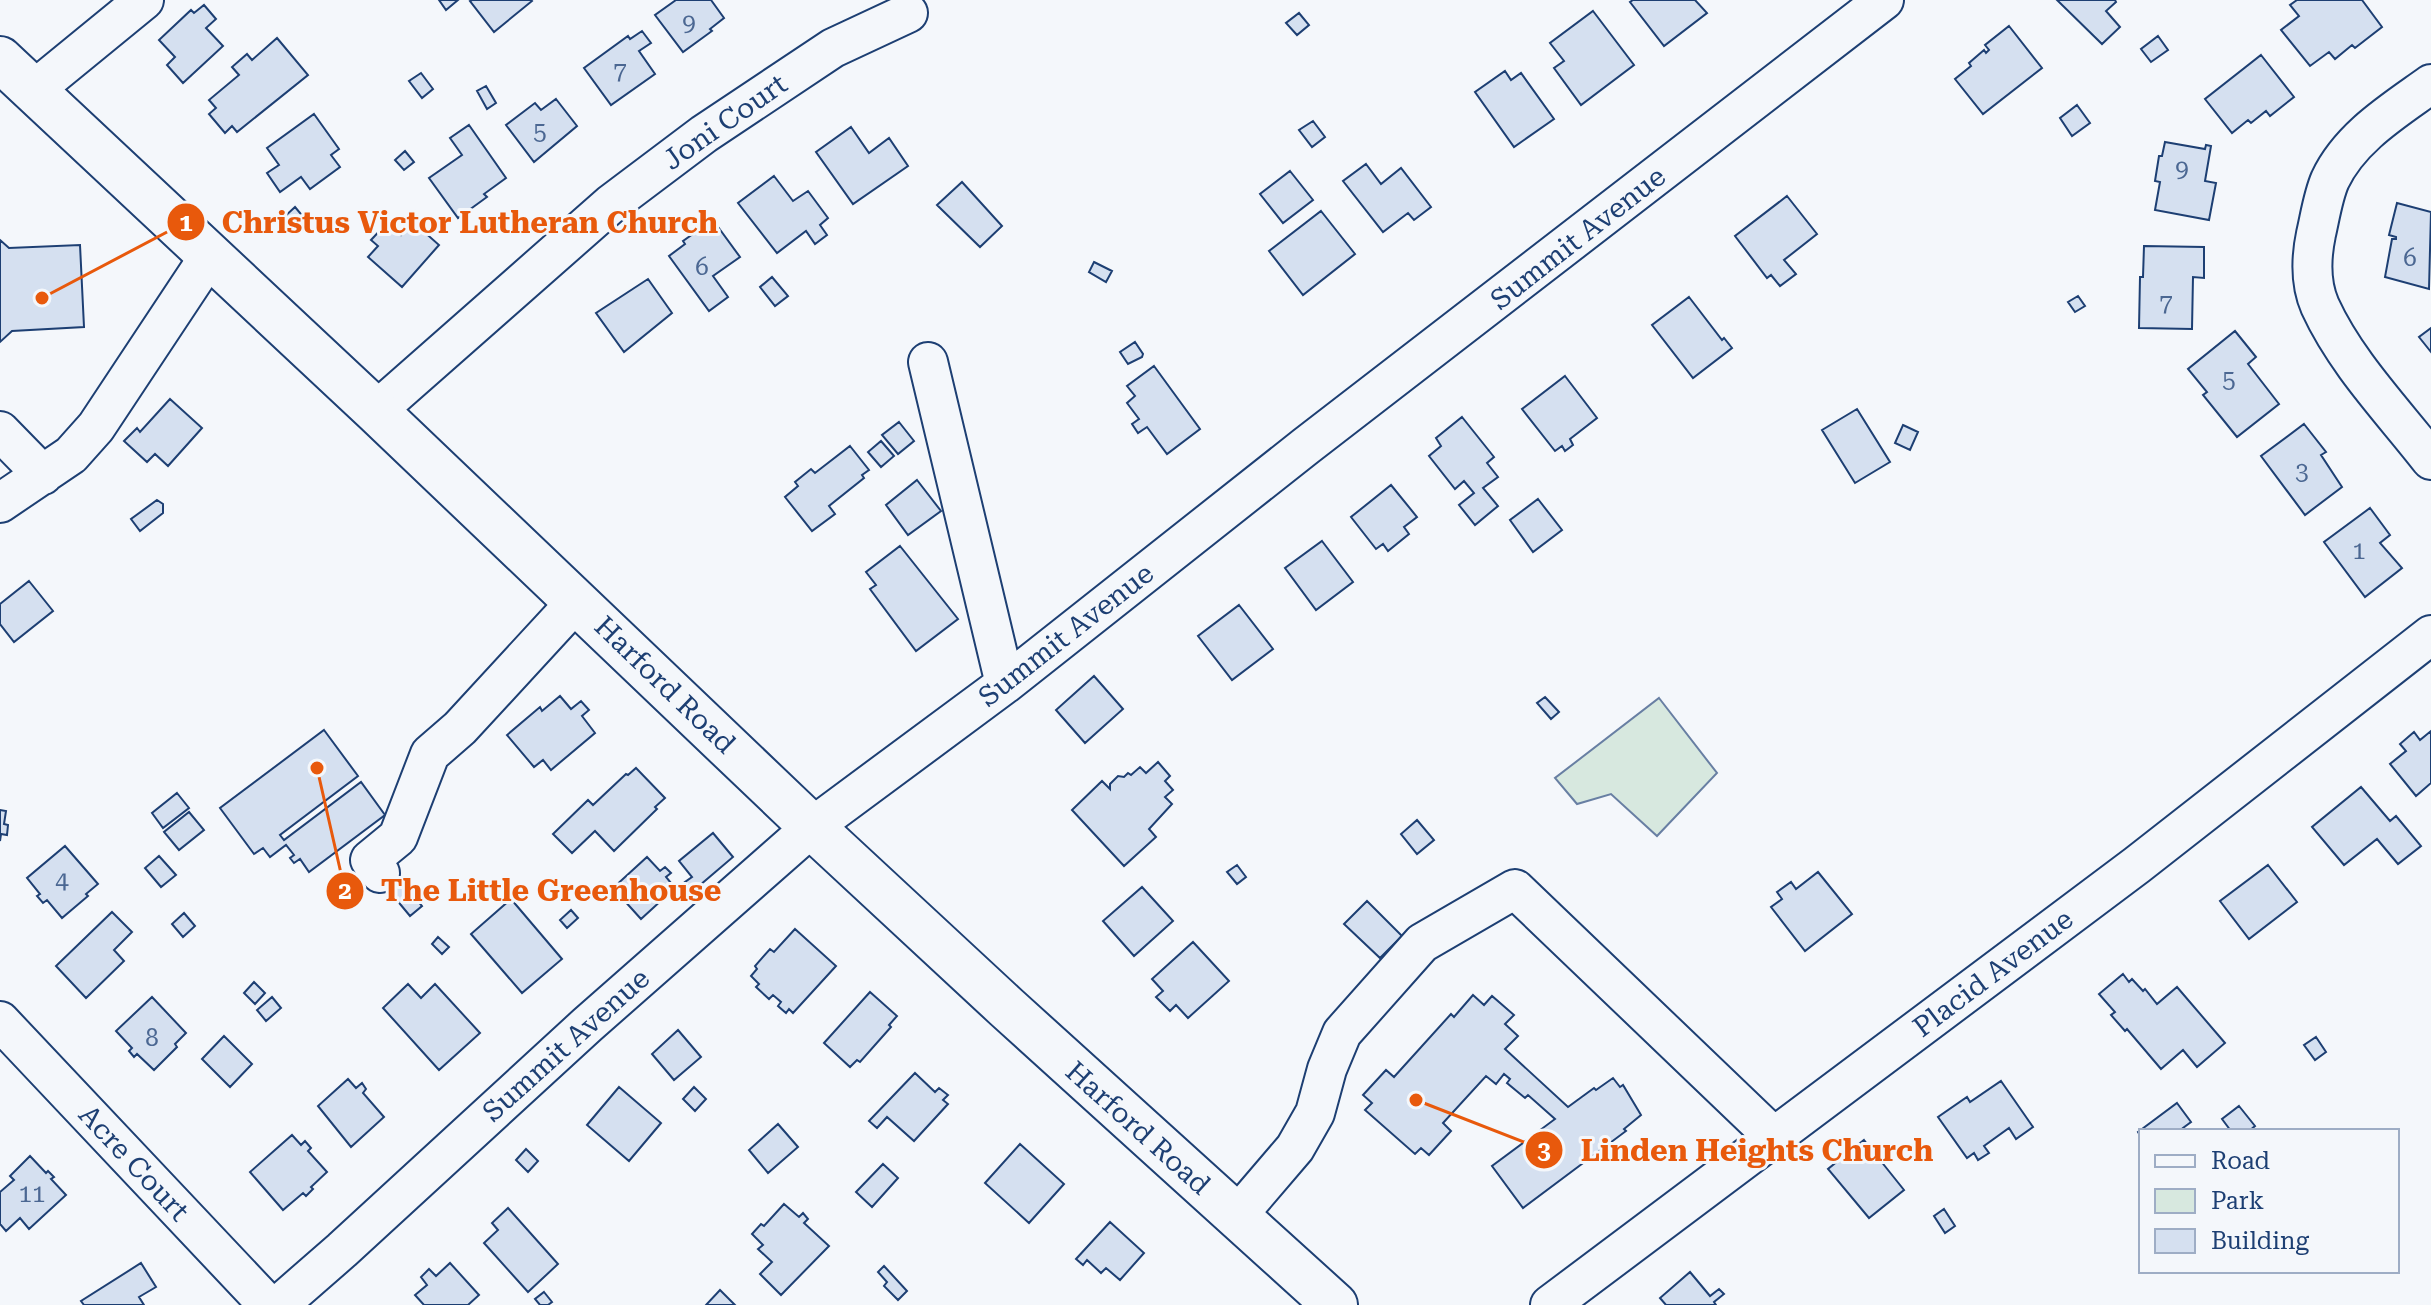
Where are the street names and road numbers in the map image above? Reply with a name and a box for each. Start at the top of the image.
street label: Joni Court [657,67,793,177]
street label: Summit Avenue [1484,159,1672,317]
street label: Summit Avenue [972,556,1160,714]
street label: Harford Road [588,610,742,760]
street label: Placid Avenue [1907,902,2079,1044]
street label: Summit Avenue [476,962,656,1128]
street label: Harford Road [1059,1055,1217,1201]
street label: Acre Court [72,1098,196,1228]

